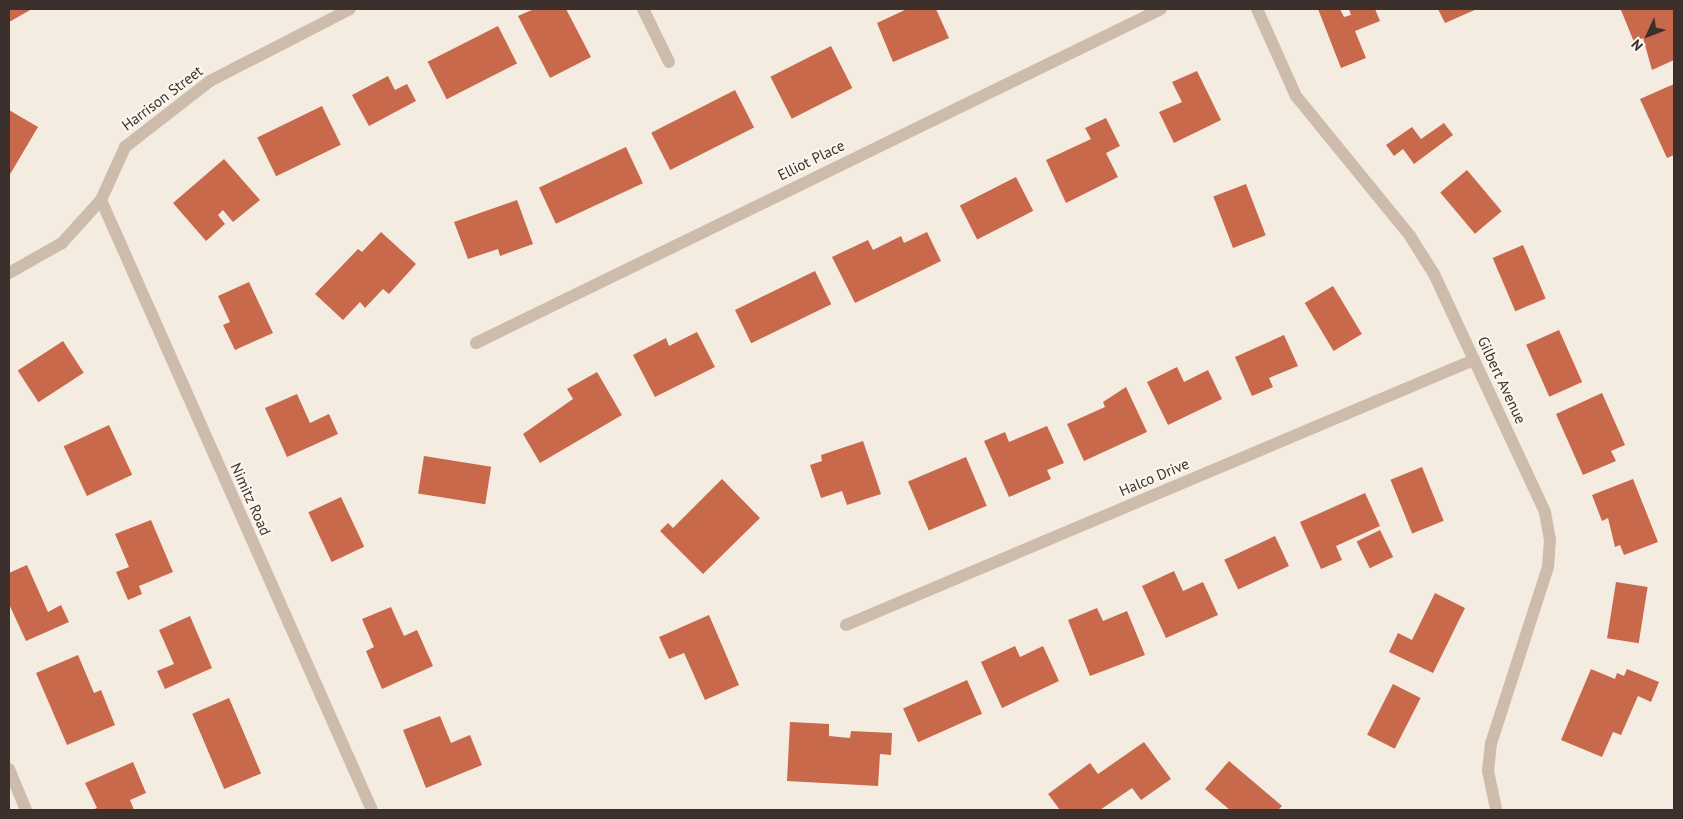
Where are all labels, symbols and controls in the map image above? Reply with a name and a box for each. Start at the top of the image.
north arrow [1623,10,1673,60]
text: N [1627,36,1647,55]
street label: Harrison Street [118,62,206,134]
street label: Elliot Place [775,136,847,184]
street label: Gilbert Avenue [1474,333,1530,427]
street label: Halco Drive [1116,454,1192,500]
street label: Nimitz Road [227,460,275,538]

